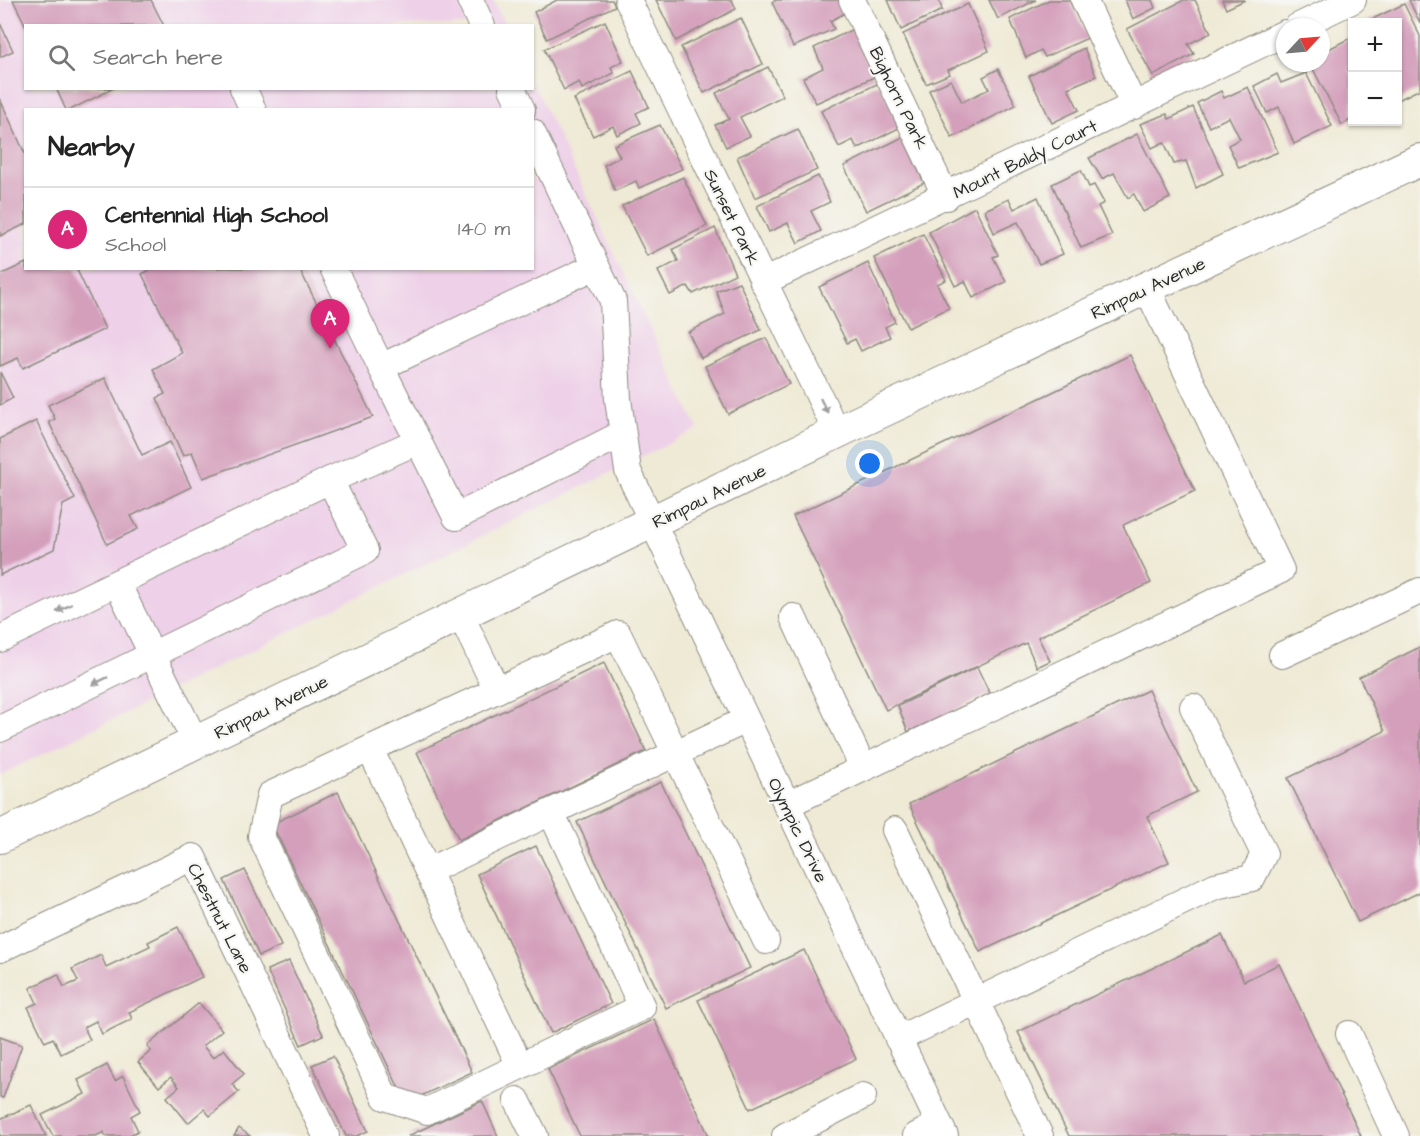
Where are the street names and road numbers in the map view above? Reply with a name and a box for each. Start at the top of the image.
street label: Bighorn Park [862,43,934,154]
street label: Mount Baldy Court [949,113,1103,206]
street label: Sunset Park [697,165,766,270]
street label: Rimpau Avenue [1087,251,1210,326]
street label: Rimpau Avenue [648,458,770,535]
street label: Rimpau Avenue [210,669,332,746]
street label: Olympic Drive [761,774,834,887]
street label: Chestnut Lane [181,859,258,978]

